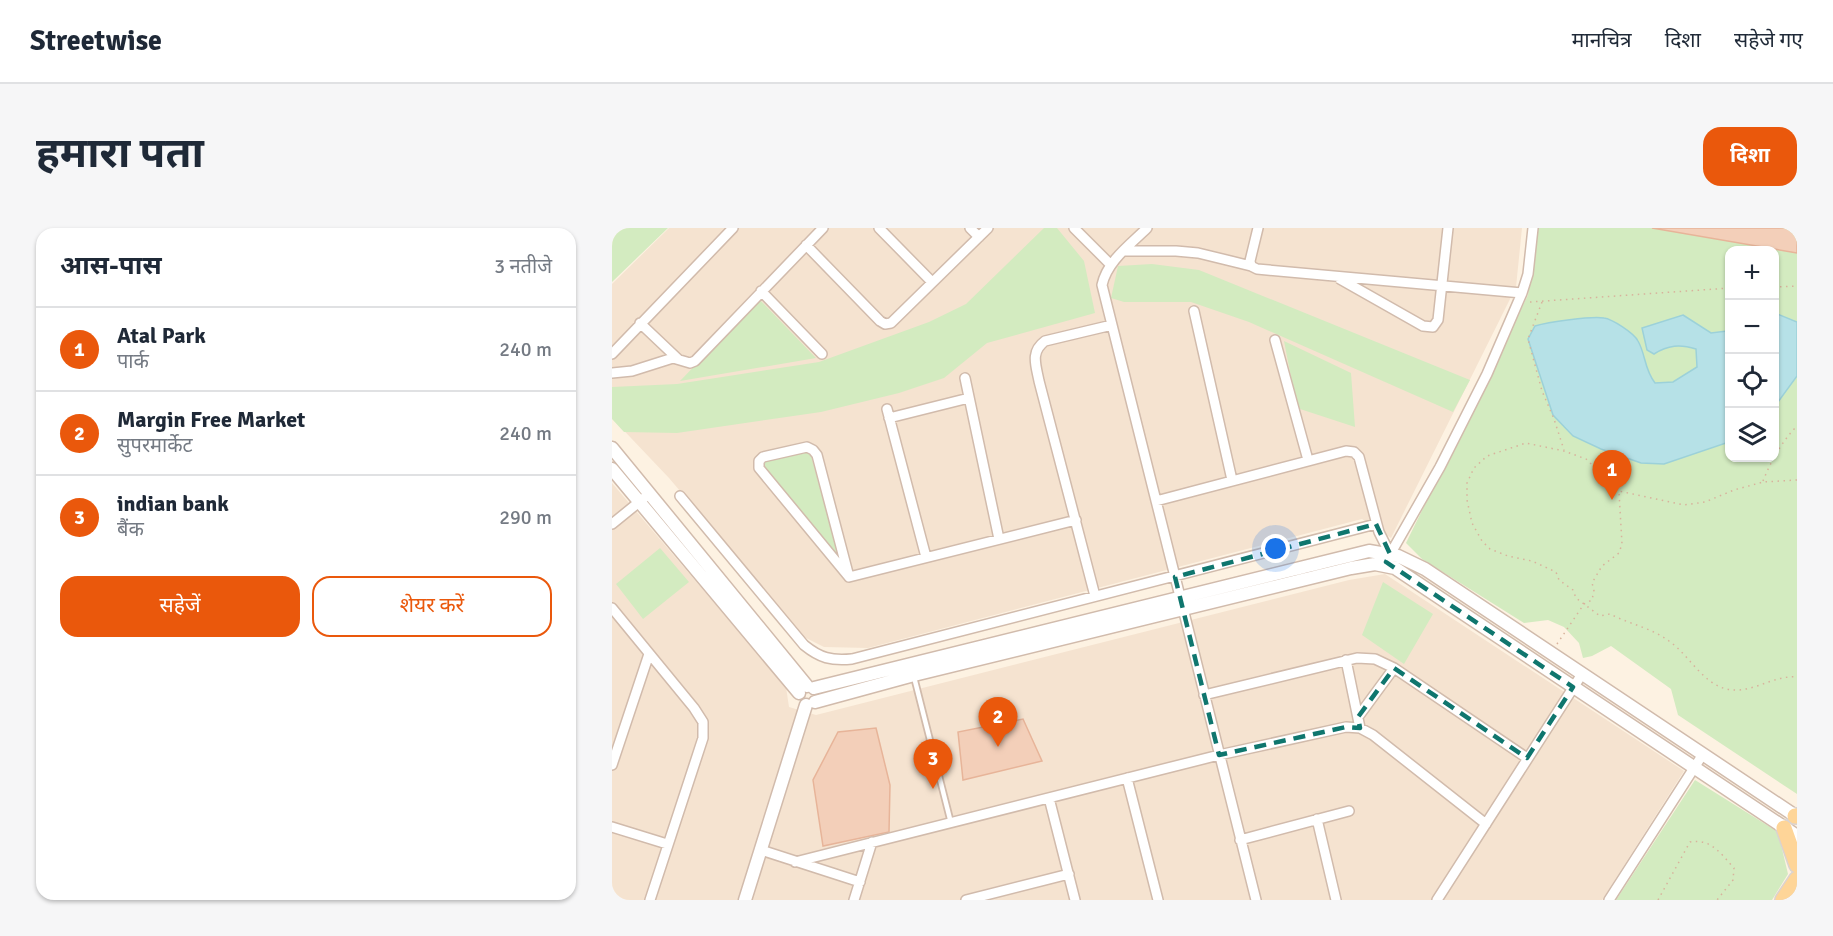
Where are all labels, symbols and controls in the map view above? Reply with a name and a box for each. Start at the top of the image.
text: Streetwise [30,24,162,58]
text: मानचित्र [1572,27,1632,53]
text: दिशा [1665,27,1701,53]
text: सहेजे गए [1734,27,1803,53]
button: दिशा [1703,127,1797,186]
text: हमारा पता [36,128,204,179]
map controls [1725,246,1779,462]
button: + [1725,246,1779,300]
text: आस-पास [60,250,162,282]
text: 3 नतीजे [494,254,552,279]
button: − [1725,300,1779,354]
text: Atal Park [117,322,206,349]
text: 1 [74,337,85,362]
text: 240 m [499,337,552,362]
text: पार्क [117,349,149,374]
button: locate [1725,354,1779,408]
text: Margin Free Market [117,406,305,433]
button: layers [1725,408,1779,462]
text: 2 [74,421,85,446]
text: 240 m [499,421,552,446]
text: सुपरमार्केट [117,433,193,458]
pin: 1 [1592,450,1632,500]
text: indian bank [117,490,229,517]
text: 3 [74,505,85,530]
text: 290 m [499,505,552,530]
text: बैंक [117,517,144,542]
your location [1261,534,1290,563]
button: सहेजें [60,576,300,637]
button: शेयर करें [312,576,552,637]
pin: 2 [978,698,1018,747]
pin: 3 [914,740,952,789]

